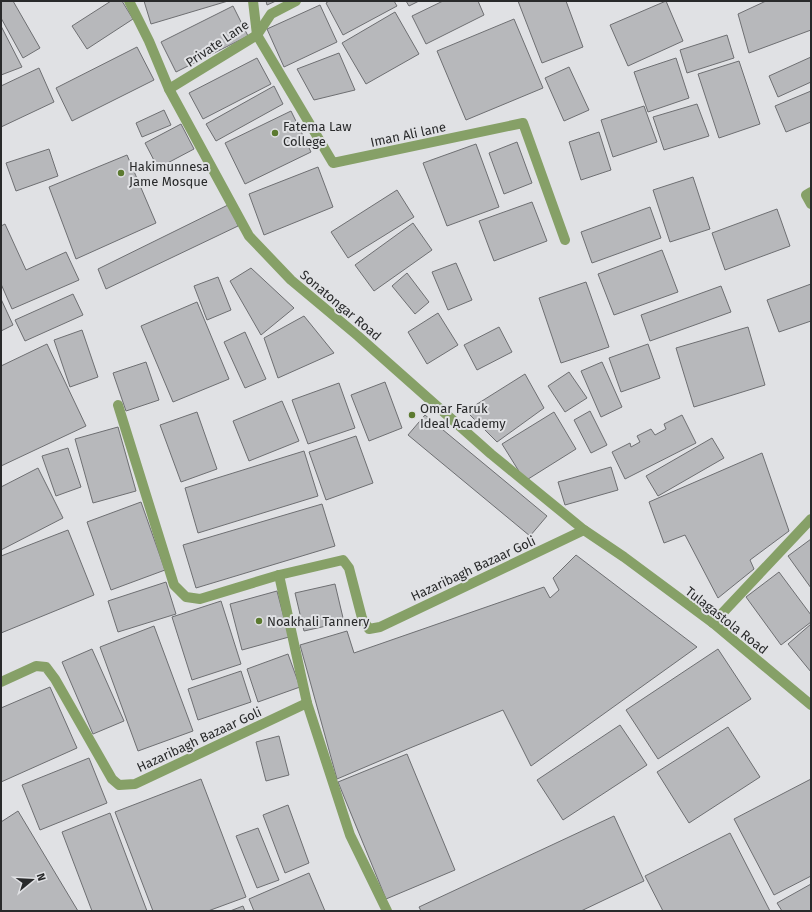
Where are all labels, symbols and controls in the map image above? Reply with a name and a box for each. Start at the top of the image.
street label: Private Lane [183,17,251,70]
place label: Fatema Law College [283,119,352,149]
street label: Iman Ali lane [369,119,447,150]
marker: Fatema Law College [270,128,280,138]
place label: Hakimunnesa Jame Mosque [129,159,209,189]
marker: Hakimunnesa Jame Mosque [116,168,126,178]
street label: Sonatongar Road [297,267,384,344]
place label: Omar Faruk Ideal Academy [420,401,506,431]
marker: Omar Faruk Ideal Academy [407,410,417,420]
street label: Hazaribagh Bazaar Goli [409,533,538,604]
street label: Tulagastola Road [683,584,771,657]
place label: Noakhali Tannery [267,614,370,629]
marker: Noakhali Tannery [254,616,264,626]
street label: Hazaribagh Bazaar Goli [135,704,264,775]
north arrow [12,860,52,900]
text: N [34,872,48,883]

